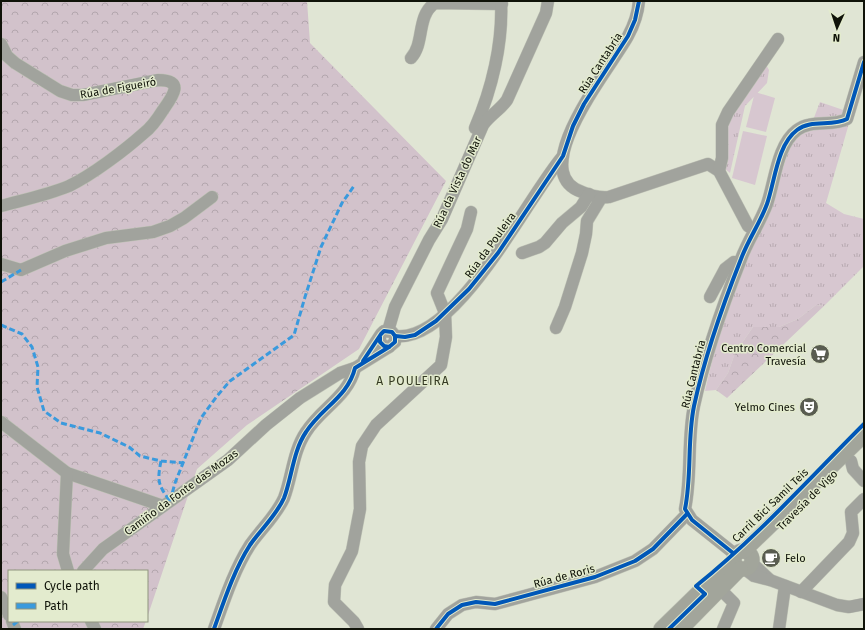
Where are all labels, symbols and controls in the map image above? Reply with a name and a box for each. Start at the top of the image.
north arrow [817,8,857,48]
street label: Rúa Cantabria [576,30,625,96]
text: N [833,31,840,44]
street label: Rúa de Figueiró [79,75,157,102]
street label: Rúa da Vista do Mar [431,134,485,230]
street label: Rúa da Pouleira [462,210,519,281]
street label: Rúa Cantabria [679,338,708,410]
place label: Centro Comercial Travesía [721,342,806,368]
supermarket icon: Centro Comercial Travesía [809,343,831,365]
district label: A POULEIRA [376,374,450,388]
theatre icon: Yelmo Cines [798,396,820,418]
place label: Yelmo Cines [735,401,795,414]
street label: Camiño da Fonte das Mozas [122,447,241,538]
street label: Carril Bici Samil Teis [730,466,811,545]
street label: Travesía de Vigo [774,467,840,533]
cafe icon: Felo [760,547,782,569]
place label: Felo [785,552,806,565]
street label: Rúa de Roris [532,562,596,591]
legend [8,570,148,622]
text: Cycle path [44,579,100,593]
text: Path [44,599,68,613]

